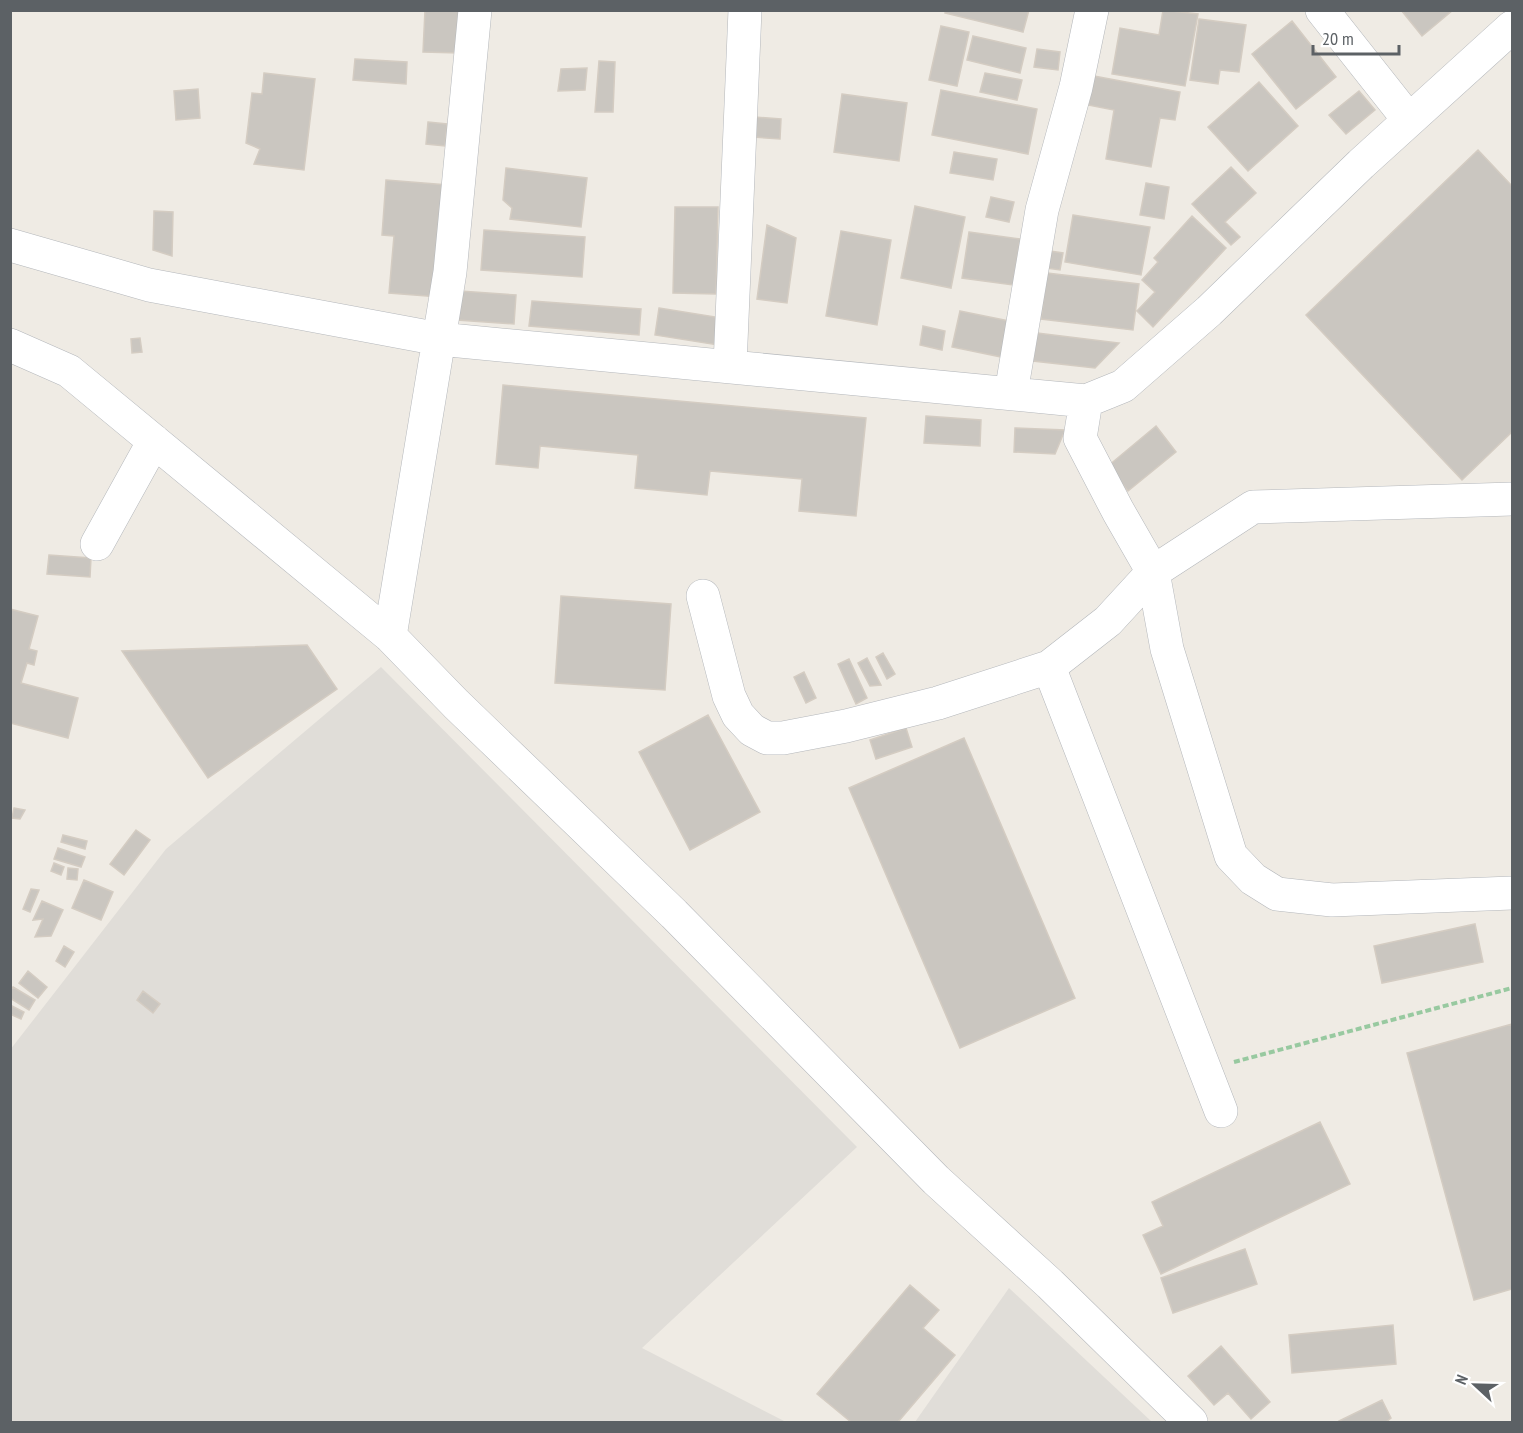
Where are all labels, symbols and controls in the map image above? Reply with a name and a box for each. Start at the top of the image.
scale bar [1313,18,1398,56]
text: 20 m [1322,27,1354,50]
north arrow [1445,1355,1505,1415]
text: N [1450,1372,1472,1387]

